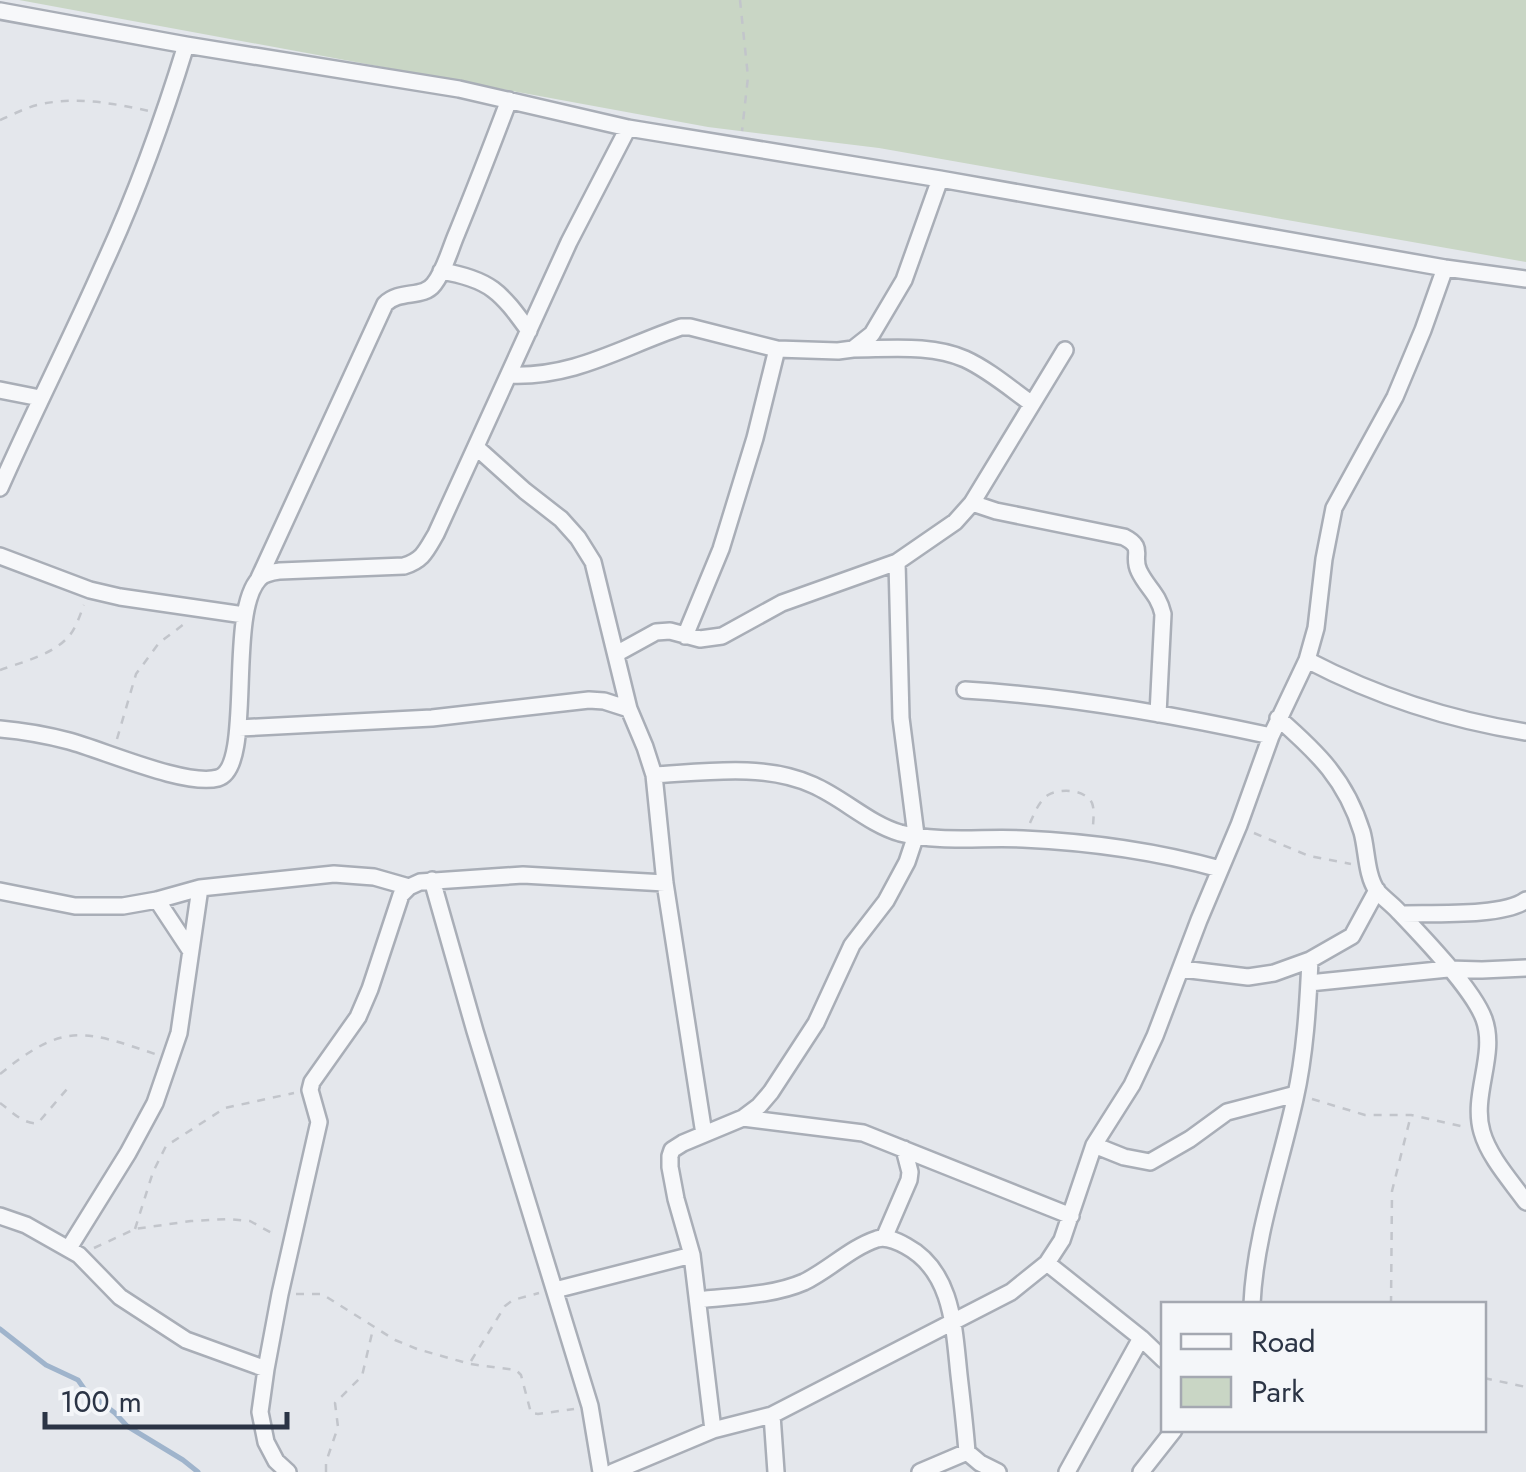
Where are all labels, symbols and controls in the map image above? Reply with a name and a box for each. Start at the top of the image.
legend [1161,1302,1486,1432]
text: Road [1251,1320,1316,1363]
scale bar [45,1367,288,1429]
text: Park [1251,1370,1305,1413]
text: 100 m [60,1380,142,1423]

